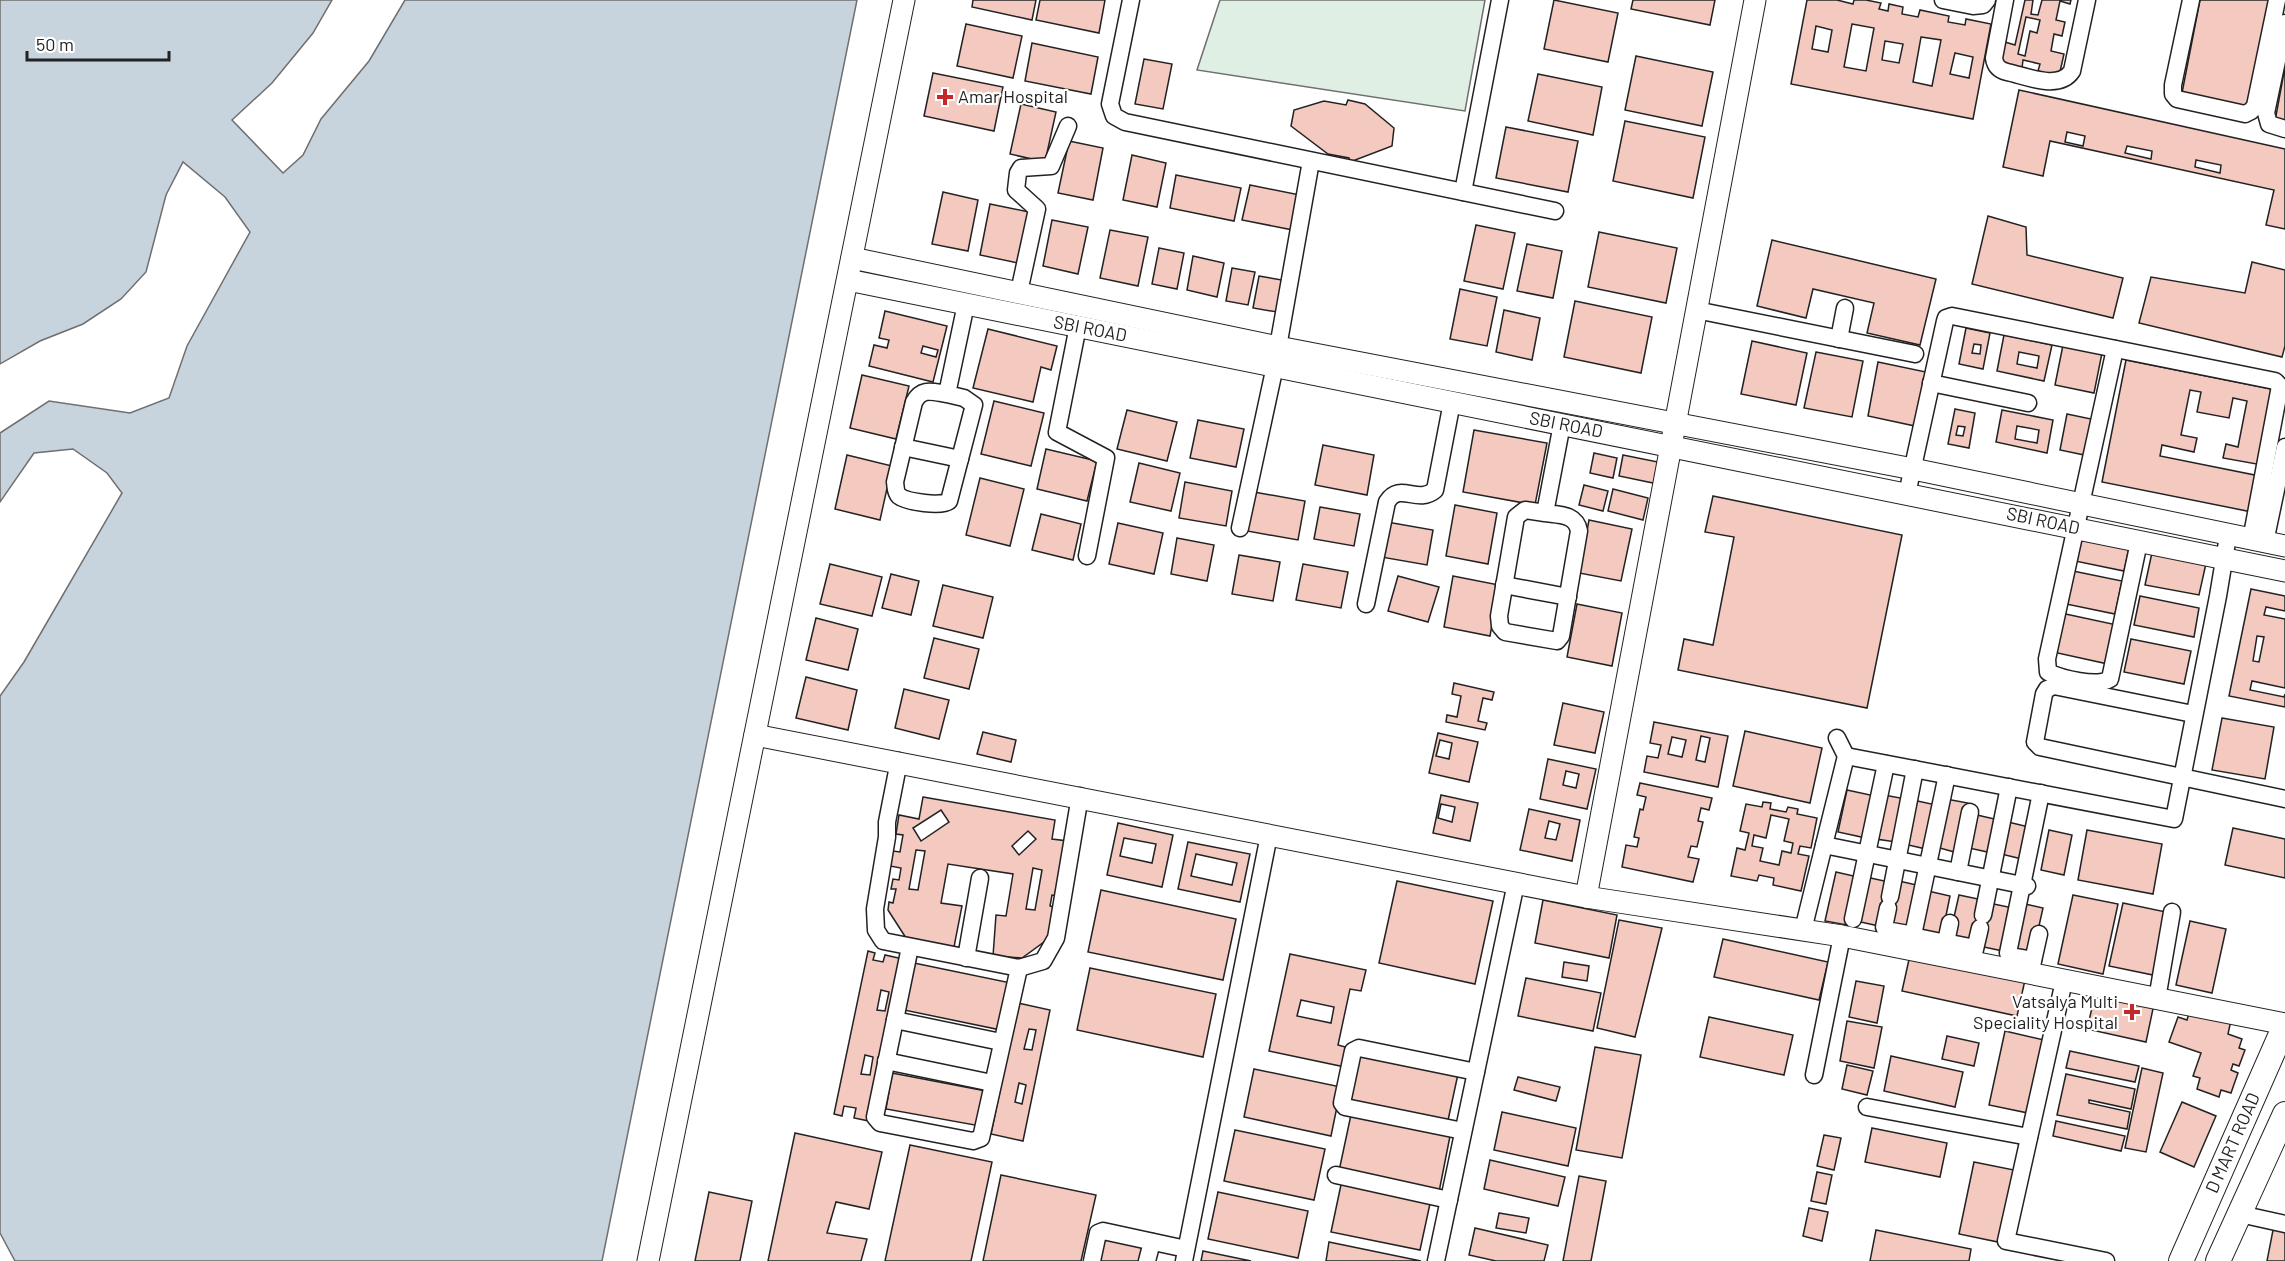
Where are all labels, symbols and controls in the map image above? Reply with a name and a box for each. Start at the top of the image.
scale bar [27,24,170,62]
text: 50 m [36,33,74,55]
place label: Amar Hospital [958,85,1068,107]
marker: Amar Hospital [936,88,954,106]
street label: SBI ROAD [1052,310,1129,346]
street label: SBI ROAD [1528,406,1605,442]
street label: SBI ROAD [2005,502,2082,539]
place label: Vatsalya Multi Speciality Hospital [1973,990,2118,1033]
marker: Vatsalya Multi Speciality Hospital [2123,1003,2141,1021]
street label: D MART ROAD [2200,1089,2264,1196]

